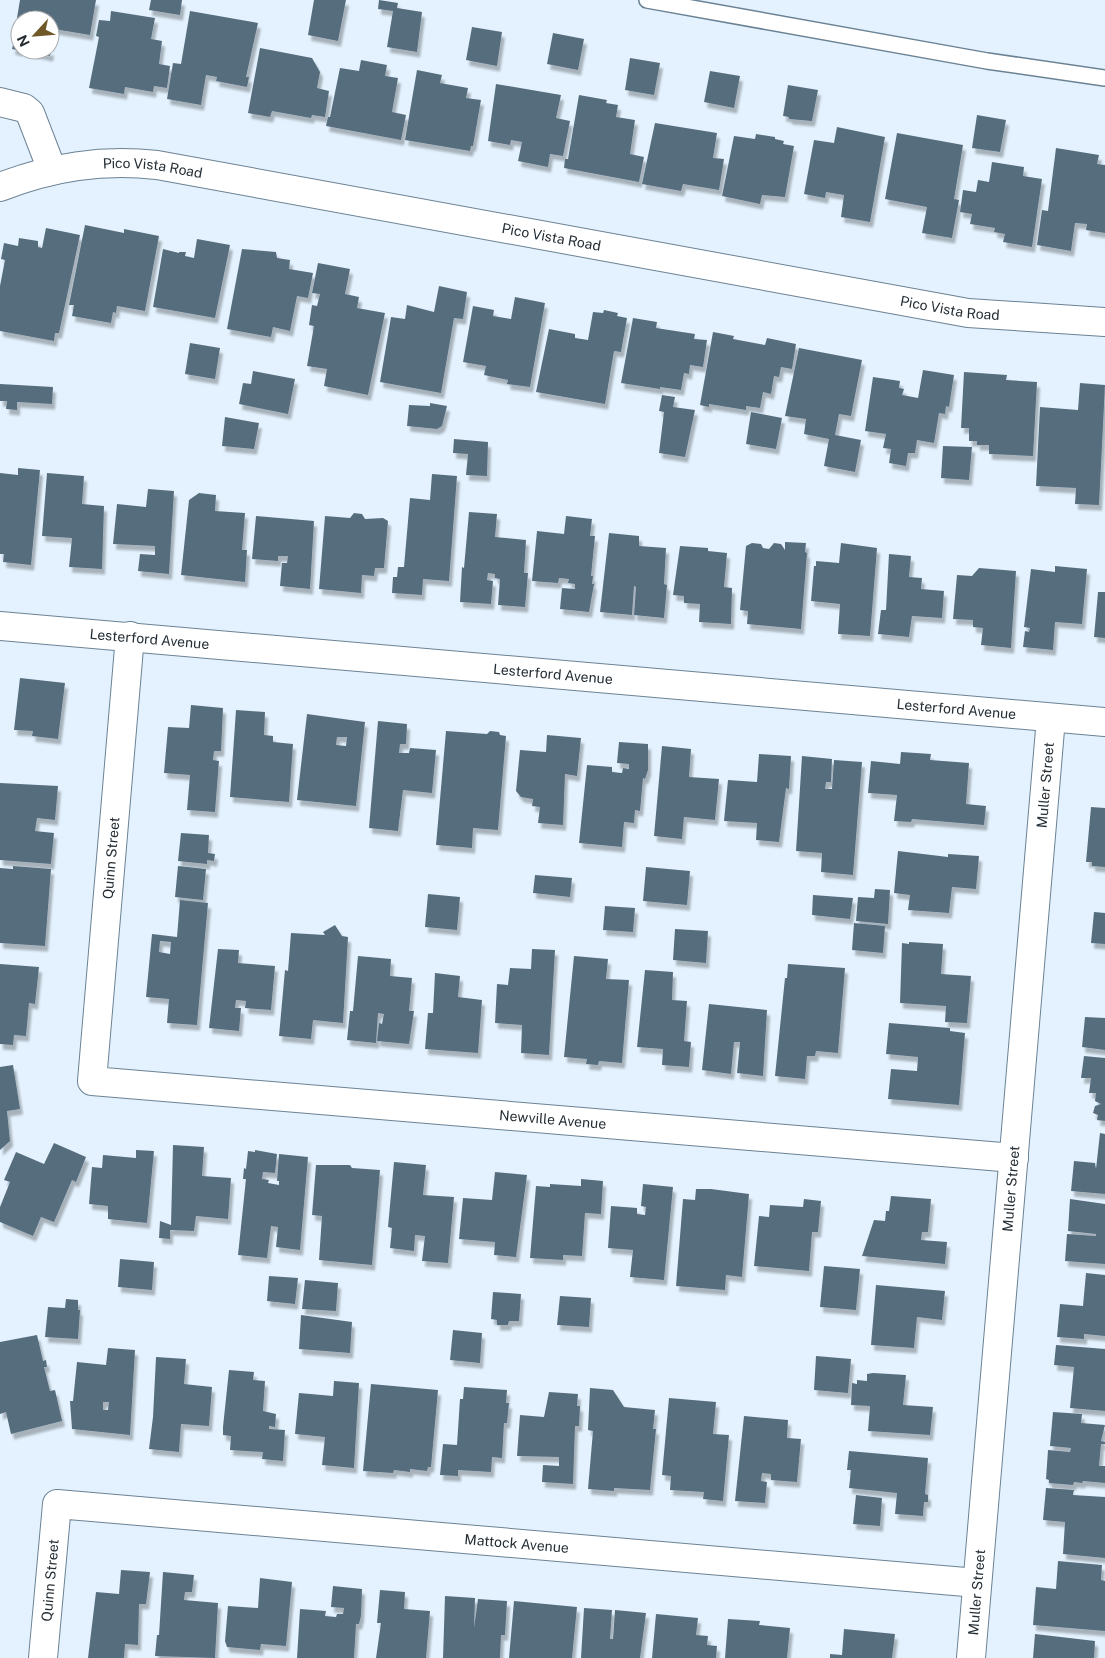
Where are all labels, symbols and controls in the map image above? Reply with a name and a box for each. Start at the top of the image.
north arrow [10,10,60,60]
text: N [14,32,33,49]
street label: Pico Vista Road [102,155,204,181]
street label: Pico Vista Road [501,220,602,254]
street label: Pico Vista Road [899,293,1000,323]
street label: Lesterford Avenue [89,626,210,652]
street label: Lesterford Avenue [492,661,613,687]
street label: Lesterford Avenue [896,696,1017,722]
street label: Muller Street [1034,741,1057,829]
street label: Quinn Street [99,816,123,900]
street label: Newville Avenue [499,1107,607,1132]
street label: Muller Street [999,1145,1023,1232]
street label: Mattock Avenue [464,1531,570,1556]
street label: Quinn Street [38,1538,62,1622]
street label: Muller Street [965,1549,988,1636]

